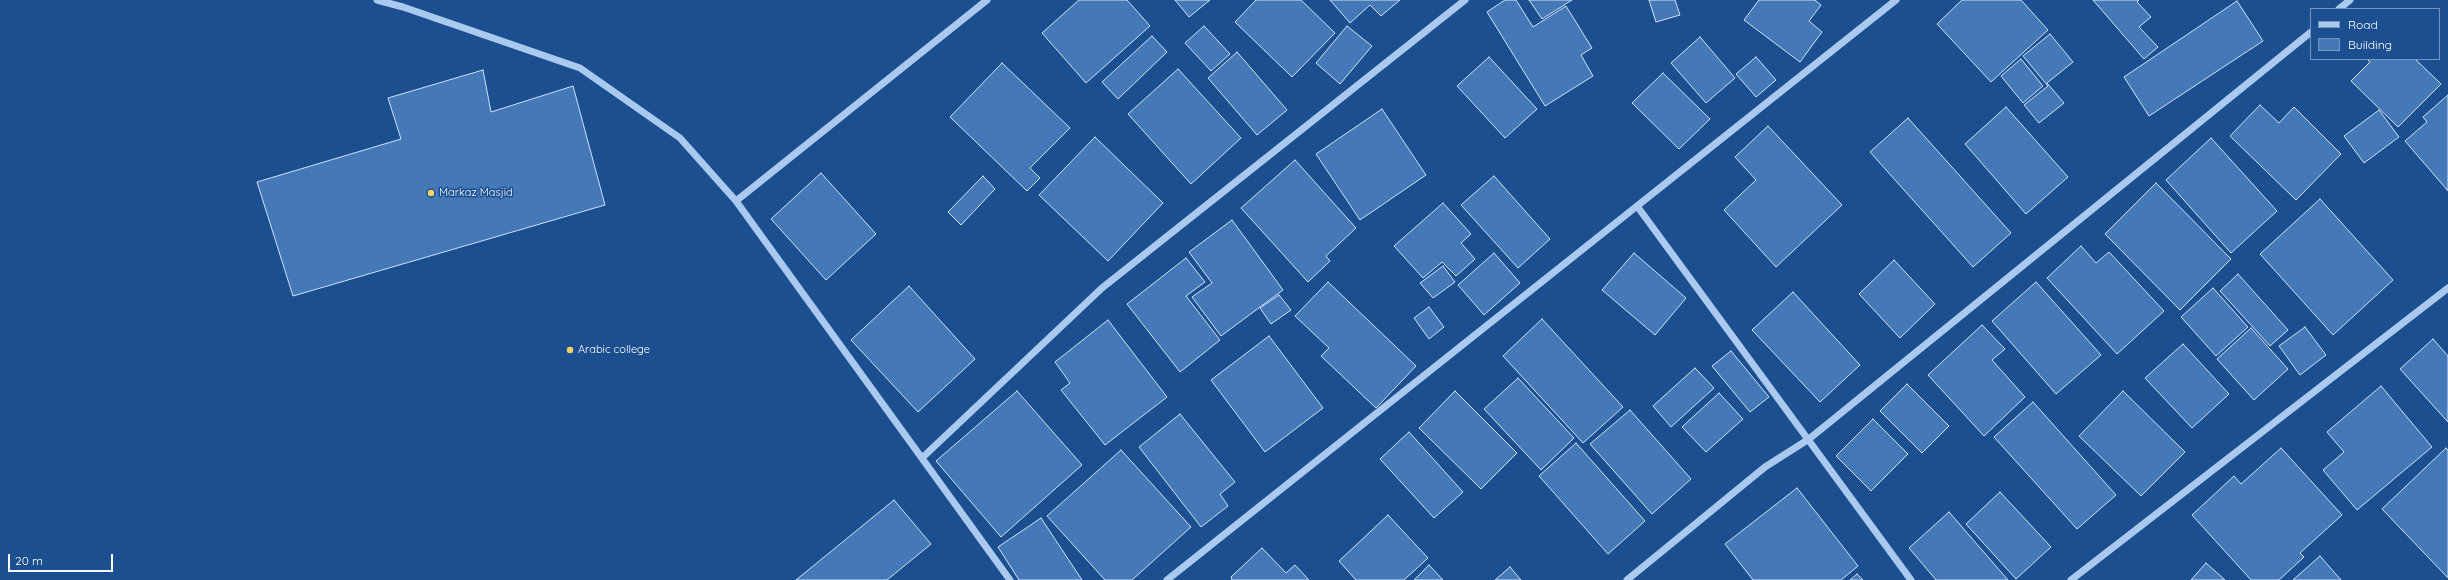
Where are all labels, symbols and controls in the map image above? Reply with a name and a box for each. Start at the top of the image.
legend [2310,8,2440,60]
text: Road [2348,17,2378,32]
text: Building [2348,37,2392,52]
place label: Markaz Masjid [439,186,513,200]
marker: Markaz Masjid [426,188,436,198]
place label: Arabic college [578,343,650,357]
marker: Arabic college [565,345,575,355]
scale bar [10,546,115,572]
text: 20 m [15,553,43,568]

